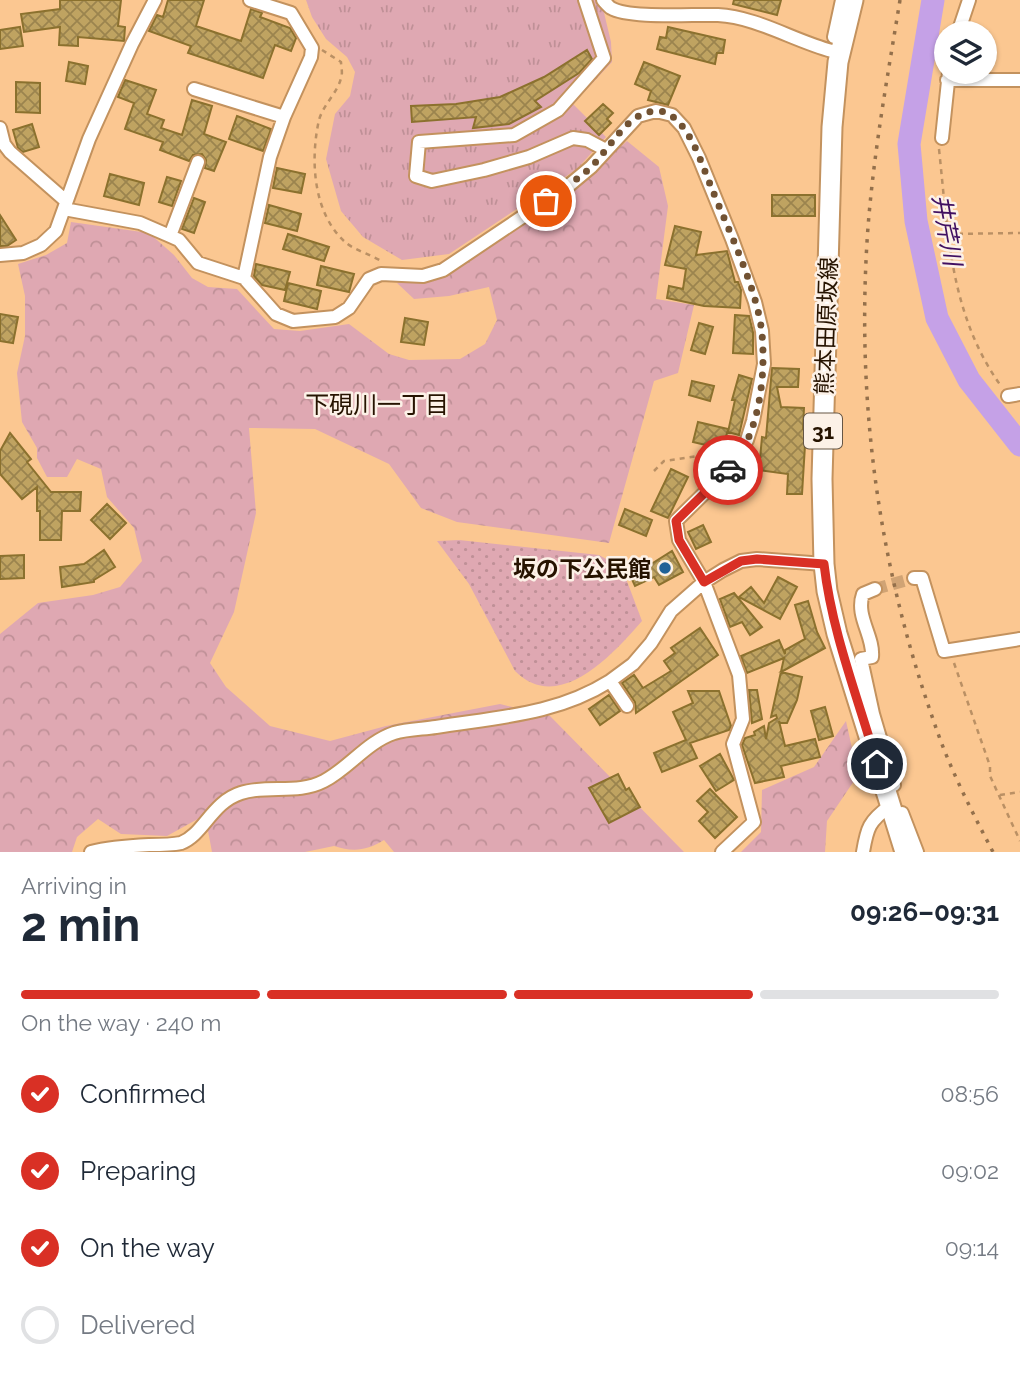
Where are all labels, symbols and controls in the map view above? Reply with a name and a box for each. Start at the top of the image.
map controls [934,21,997,84]
button: layers [934,21,997,84]
pin [516,171,576,231]
icon: bag [527,182,565,220]
water label: 井芹川 [926,192,968,271]
street label: 熊本田原坂線 [810,257,842,395]
district label: 下硯川一丁目 [305,390,449,419]
road number: 31 [804,414,842,448]
courier [693,435,763,505]
icon: car [709,451,747,489]
place label: 坂の下公民館 [513,555,651,582]
marker: 坂の下公民館 [657,560,673,576]
pin [847,734,907,794]
icon: home [858,745,896,783]
text: Arriving in [21,872,127,899]
text: 09:26–09:31 [850,897,999,927]
text: 2 min [21,898,140,952]
text: On the way · 240 m [21,1009,221,1036]
icon: check [21,1075,59,1113]
text: Confirmed [80,1079,206,1109]
text: 08:56 [941,1080,999,1107]
icon: check [21,1152,59,1190]
text: Preparing [80,1156,196,1186]
text: 09:02 [941,1157,999,1184]
icon: check [21,1229,59,1267]
text: On the way [80,1233,215,1263]
text: 09:14 [945,1234,999,1261]
text: Delivered [80,1310,195,1340]

